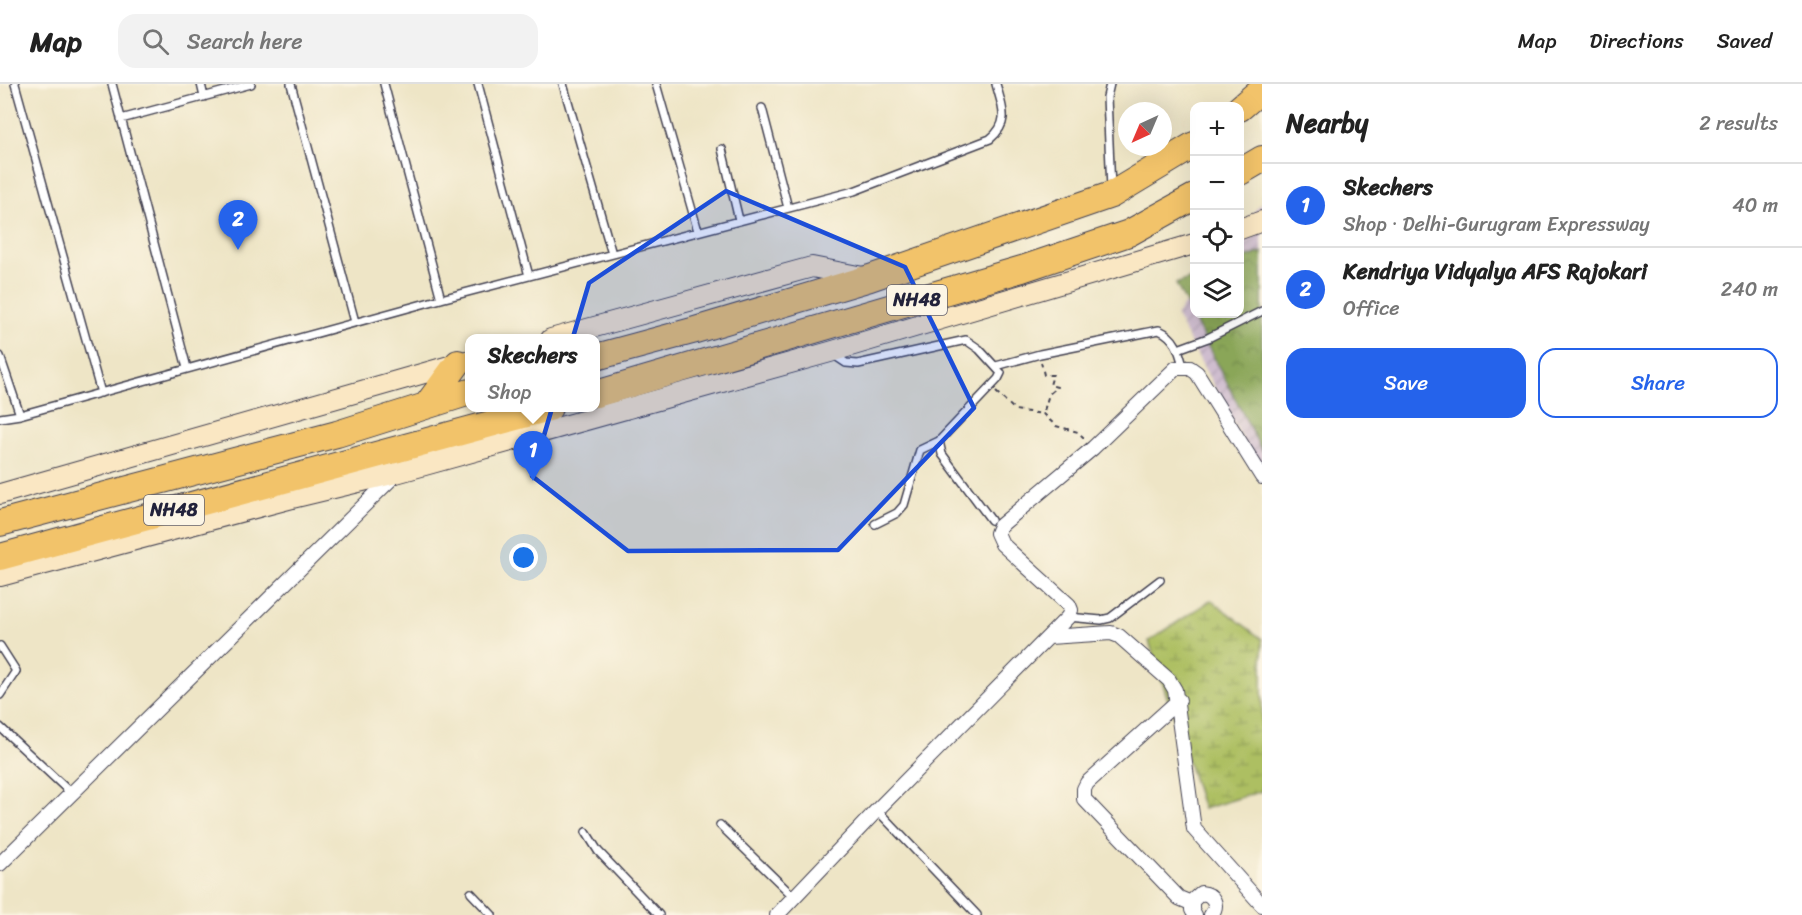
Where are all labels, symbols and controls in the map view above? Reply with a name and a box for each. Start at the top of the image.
search box [118,14,538,68]
text: Map [30,17,82,66]
text: Search here [187,22,303,61]
text: Map [1518,22,1556,60]
text: Directions [1589,22,1684,60]
text: Saved [1717,22,1772,60]
icon: search [139,25,172,58]
text: Nearby [1286,100,1368,146]
north arrow [1118,102,1172,156]
map controls [1190,102,1244,318]
button: + [1190,102,1244,156]
text: 2 results [1699,106,1778,141]
button: − [1190,156,1244,210]
text: Skechers [1343,168,1433,207]
text: 1 [1301,188,1310,223]
text: 40 m [1732,188,1778,223]
pin: 2 [218,200,258,250]
text: Shop · Delhi-Gurugram Expressway [1343,207,1650,242]
button: locate [1190,210,1244,264]
text: Kendriya Vidyalya AFS Rajokari [1343,252,1647,291]
button: layers [1190,264,1244,318]
text: 2 [1300,272,1311,307]
text: 240 m [1721,272,1778,307]
road number: NH48 [887,285,947,315]
text: Office [1343,291,1399,326]
popup [465,334,600,412]
text: Skechers [488,336,577,375]
button: Save [1286,348,1526,418]
button: Share [1538,348,1778,418]
text: Shop [488,375,531,410]
pin: 1 [514,432,552,481]
road number: NH48 [144,495,204,525]
your location [509,543,538,572]

